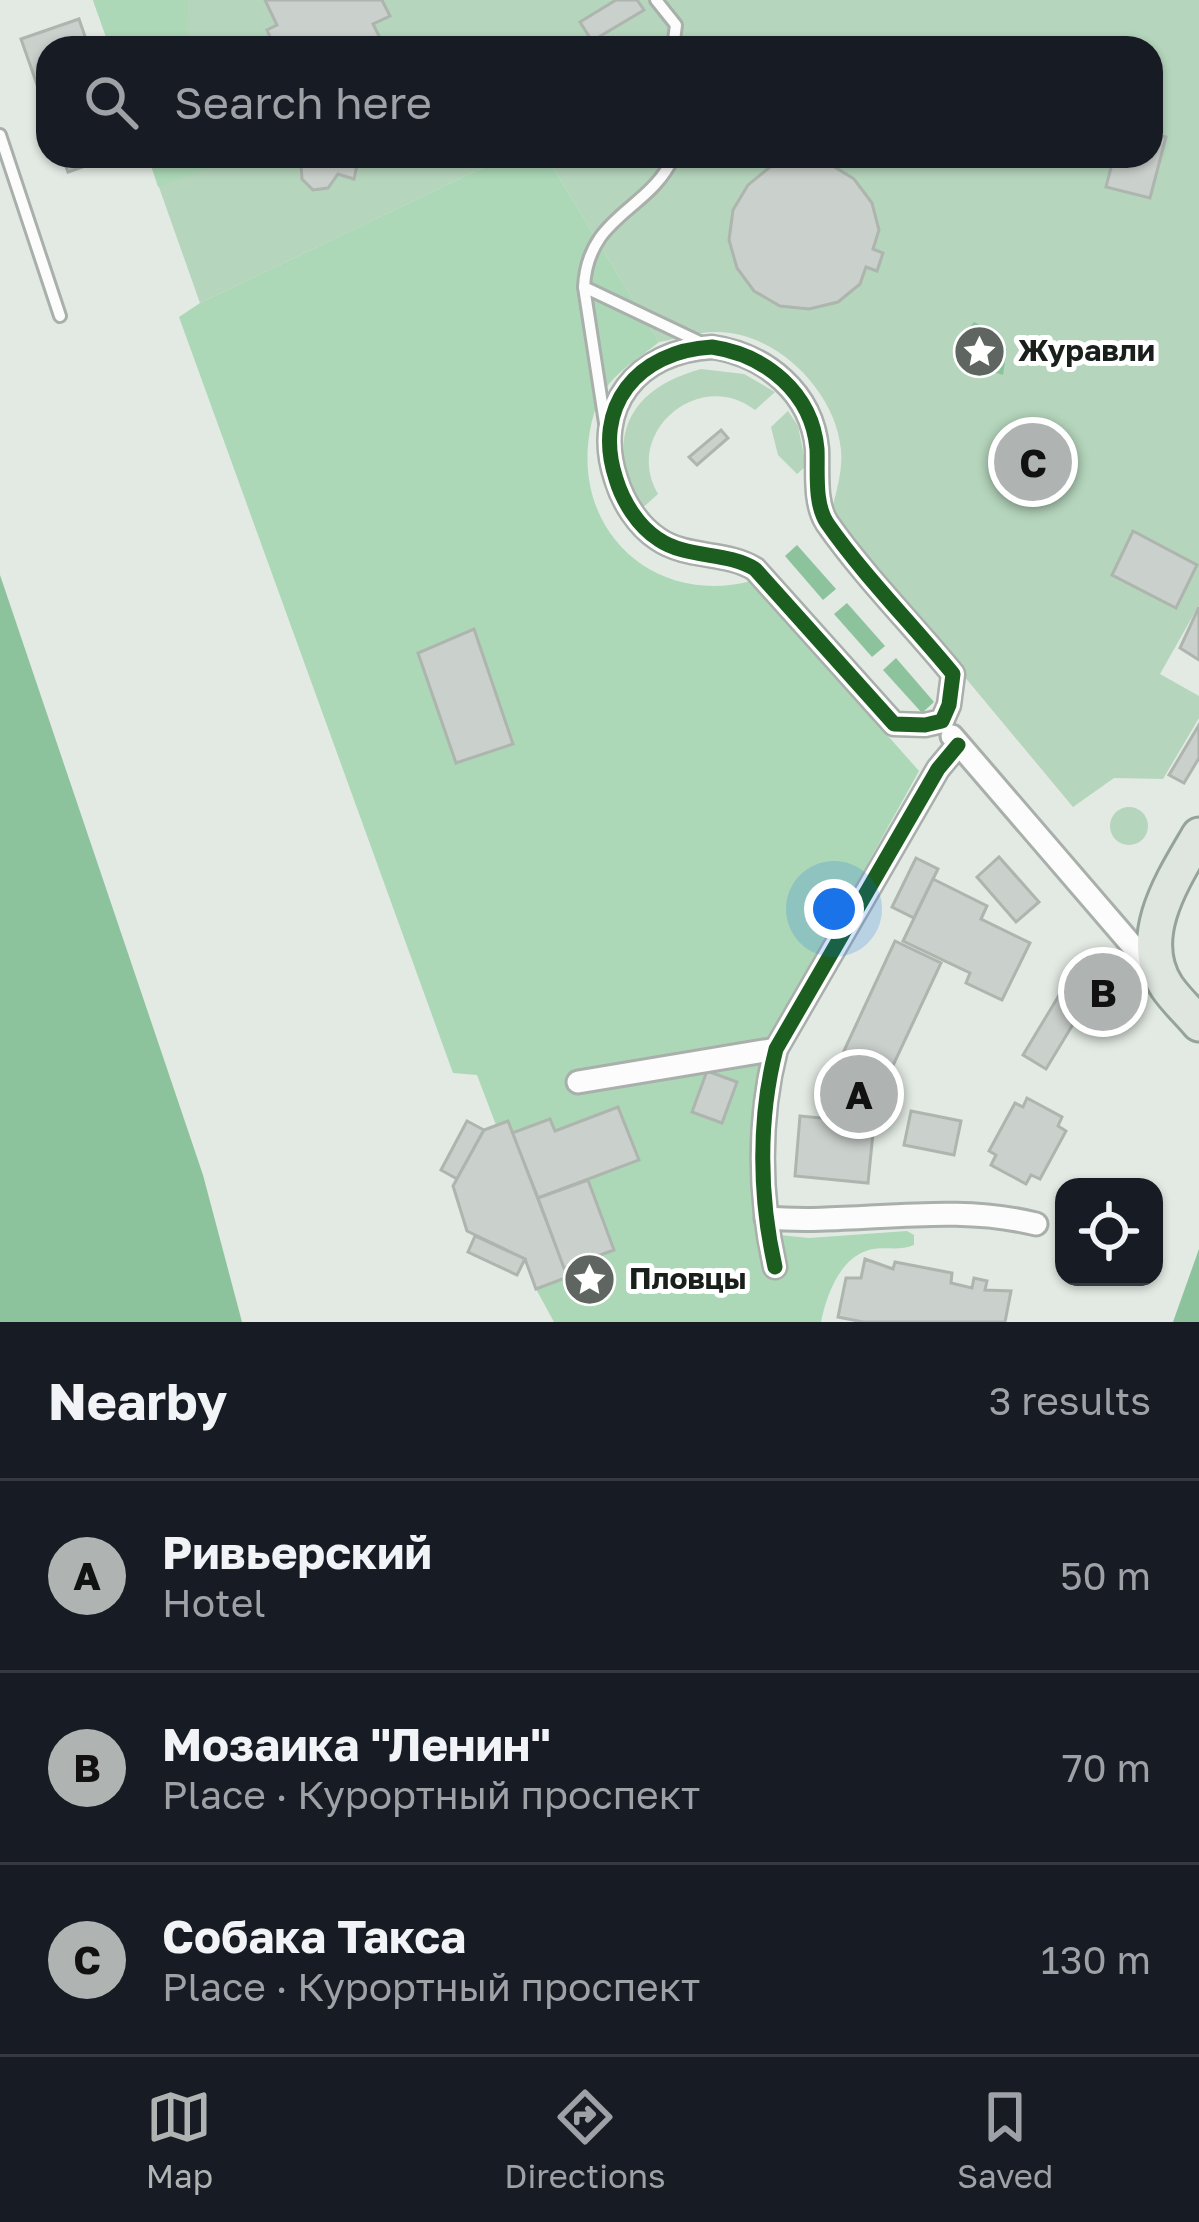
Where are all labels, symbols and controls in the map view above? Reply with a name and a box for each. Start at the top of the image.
search box [36,36,1163,168]
icon: search [78,69,144,135]
text: Search here [174,75,432,129]
place icon: Журавли [951,323,1007,379]
place label: Журавли [1018,332,1155,368]
pin: C [994,417,1072,507]
your location [804,879,864,939]
pin: B [1064,947,1142,1037]
pin: A [820,1049,898,1139]
map controls [1055,1178,1163,1286]
button: locate [1055,1178,1163,1286]
place icon: Пловцы [562,1251,618,1307]
place label: Пловцы [629,1260,747,1296]
text: Nearby [48,1370,227,1431]
text: 3 results [989,1377,1151,1424]
text: Ривьерский [162,1525,432,1579]
text: A [73,1552,101,1599]
text: 50 m [1060,1552,1151,1599]
text: Hotel [162,1579,266,1626]
text: Мозаика "Ленин" [162,1717,551,1771]
text: B [73,1744,101,1791]
text: 70 m [1062,1744,1151,1791]
text: Place · Курортный проспект [162,1771,700,1818]
text: Собака Такса [162,1909,466,1963]
text: C [73,1936,101,1983]
text: 130 m [1041,1936,1151,1983]
text: Place · Курортный проспект [162,1963,700,2010]
tab: Map [146,2084,213,2195]
tab: Directions [504,2084,666,2195]
tab: Saved [957,2084,1053,2195]

